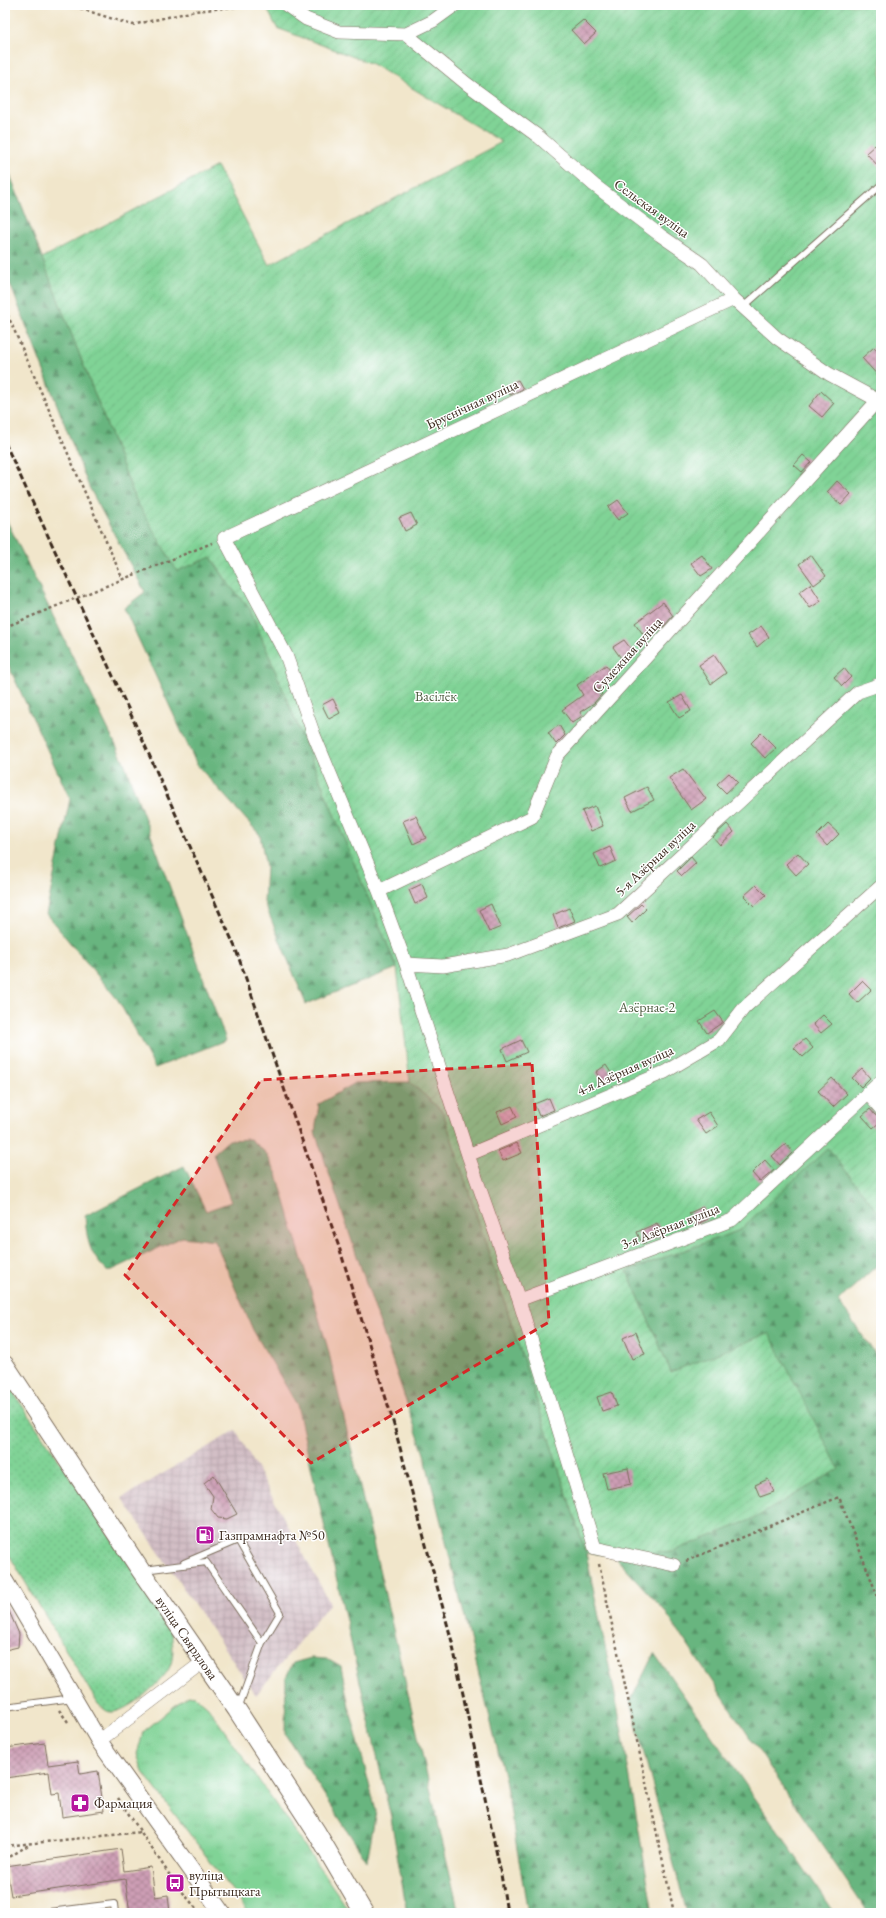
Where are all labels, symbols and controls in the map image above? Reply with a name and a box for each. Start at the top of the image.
street label: Сельская вуліца [611,175,694,242]
street label: Бруснічная вуліца [423,375,521,433]
street label: Сумежная вуліца [588,613,666,697]
park label: Васілёк [415,687,457,705]
street label: 5-я Азёрная вуліца [611,816,699,900]
park label: Азёрнае-2 [618,998,676,1016]
street label: 4-я Азёрная вуліца [574,1041,676,1099]
street label: 3-я Азёрная вуліца [618,1199,722,1253]
fuel station icon: Газпрамнафта №50 [194,1524,216,1546]
place label: Газпрамнафта №50 [219,1526,325,1544]
street label: вуліца Свярдлова [152,1592,223,1684]
pharmacy icon: Фармация [69,1792,91,1814]
place label: Фармация [94,1794,153,1812]
place label: вуліца Прытыцкага [189,1866,261,1900]
bus stop icon: вуліца Прытыцкага [164,1872,186,1894]

